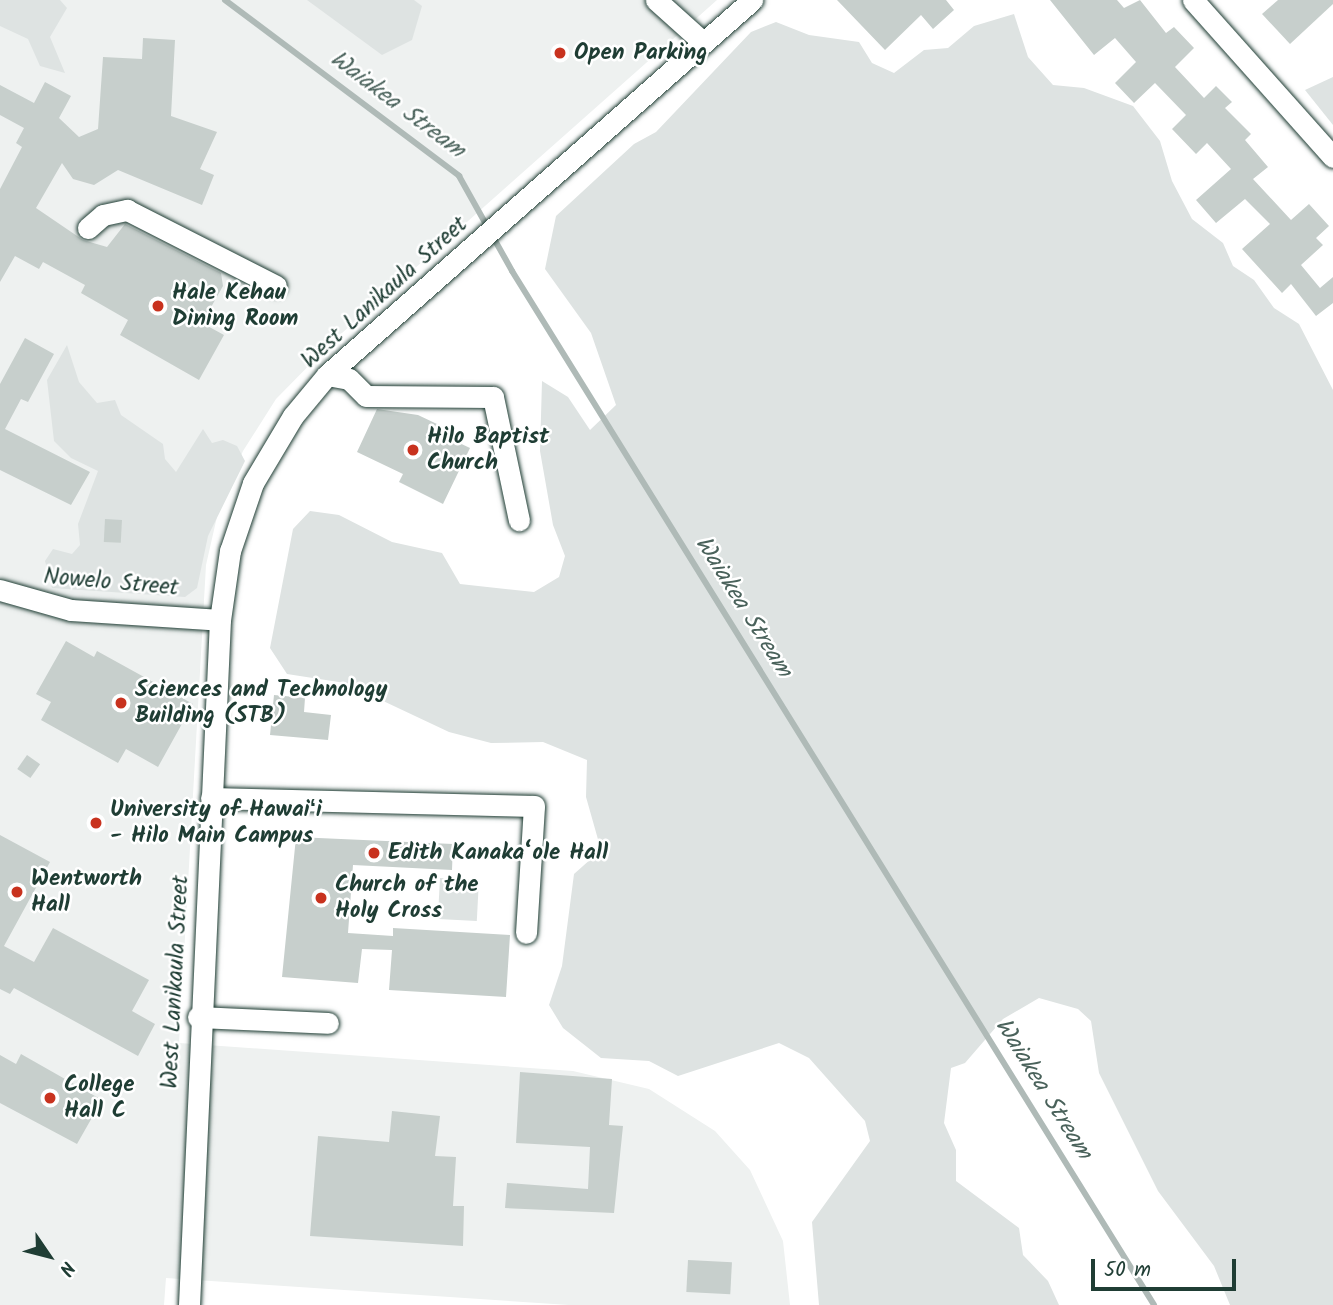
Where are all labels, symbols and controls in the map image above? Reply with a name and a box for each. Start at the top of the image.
place label: Open Parking [574,39,707,67]
water label: Waiakea Stream [324,45,470,165]
marker: Open Parking [552,45,568,61]
street label: West Lanikaula Street [296,211,474,375]
place label: Hale Kehau Dining Room [172,279,298,333]
marker: Hale Kehau Dining Room [150,298,166,314]
place label: Hilo Baptist Church [427,423,549,477]
marker: Hilo Baptist Church [405,442,421,458]
water label: Waiakea Stream [688,531,798,683]
street label: Nowelo Street [42,563,180,603]
place label: Sciences and Technology Building (STB) [135,676,387,730]
marker: Sciences and Technology Building (STB) [113,695,129,711]
place label: University of Hawaiʻi - Hilo Main Campus [110,796,322,850]
marker: University of Hawaiʻi - Hilo Main Campus [88,815,104,831]
place label: Edith Kanaka‘ole Hall [388,839,608,867]
marker: Edith Kanaka‘ole Hall [366,845,382,861]
place label: Wentworth Hall [31,865,142,919]
place label: Church of the Holy Cross [335,871,479,925]
street label: West Lanikaula Street [157,874,195,1090]
marker: Wentworth Hall [9,884,25,900]
marker: Church of the Holy Cross [313,890,329,906]
water label: Waiakea Stream [988,1013,1098,1165]
place label: College Hall C [64,1071,134,1125]
marker: College Hall C [42,1090,58,1106]
north arrow [14,1221,84,1291]
scale bar [1095,1246,1240,1290]
text: 50 m [1104,1254,1151,1287]
text: N [50,1255,82,1282]

